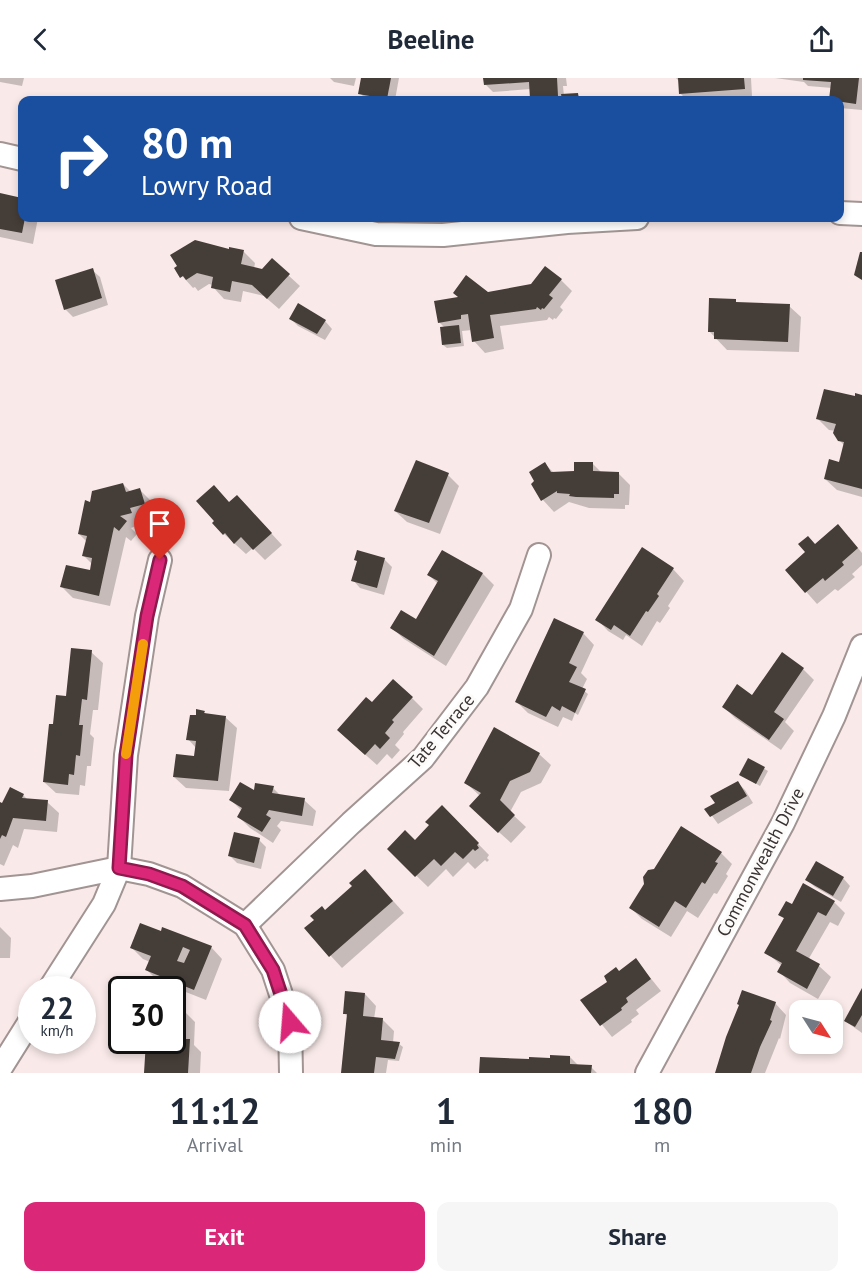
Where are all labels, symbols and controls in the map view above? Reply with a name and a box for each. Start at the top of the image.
text: Beeline [388,22,474,56]
icon: back [24,23,57,56]
icon: share [805,23,838,56]
text: 80 m [141,115,233,170]
icon: right [42,120,120,198]
text: Lowry Road [141,168,273,202]
pin [134,498,185,560]
icon: arrive [143,507,176,540]
street label: Tate Terrace [403,689,479,773]
street label: Commonwealth Drive [711,784,809,940]
speed limit sign: 30 [108,976,186,1054]
text: 22 [40,988,74,1027]
position arrow [258,990,322,1054]
north arrow [789,1000,843,1054]
map controls [789,1000,843,1054]
text: km/h [41,1021,73,1040]
text: 11:12 [169,1087,261,1134]
text: 1 [436,1087,456,1134]
text: 180 [632,1087,693,1134]
text: Arrival [187,1132,243,1158]
text: min [430,1132,462,1158]
text: m [654,1132,670,1158]
button: Exit [24,1202,425,1271]
button: Share [437,1202,838,1271]

